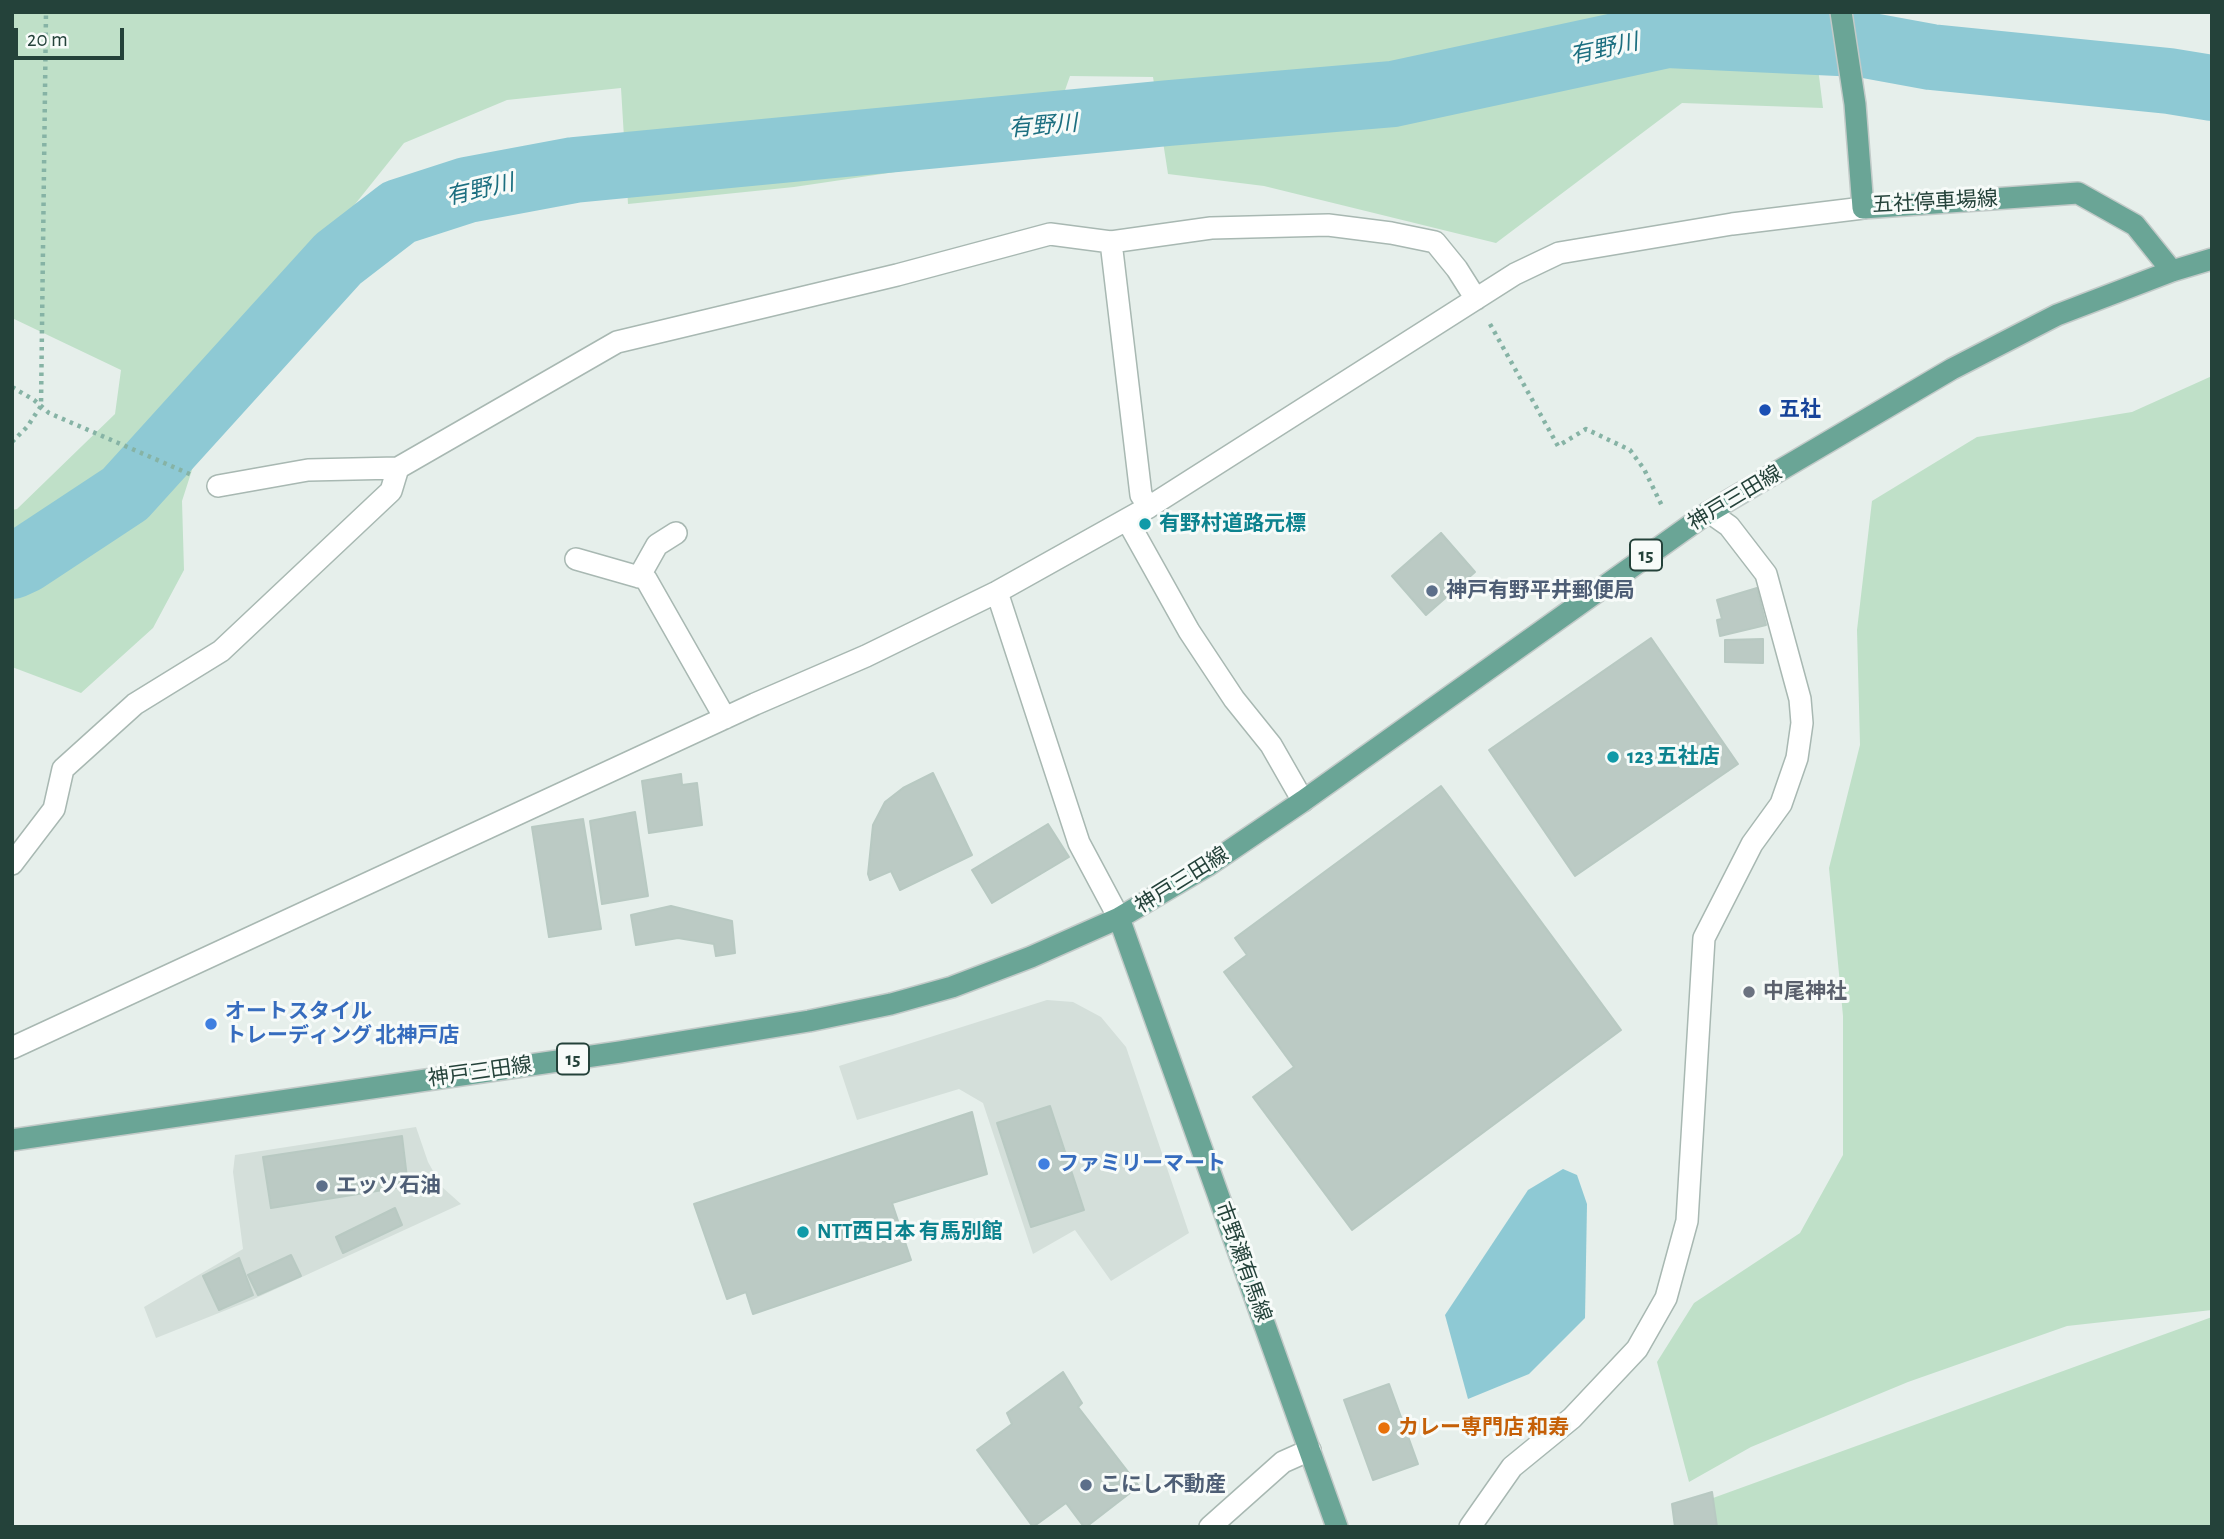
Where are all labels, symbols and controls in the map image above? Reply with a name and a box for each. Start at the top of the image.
scale bar [18,14,128,58]
water label: 有野川 [1567,28,1641,70]
text: 20 m [27,29,68,50]
water label: 有野川 [1007,109,1079,143]
water label: 有野川 [443,169,517,211]
street label: 五社停車場線 [1871,186,1999,218]
place label: 五社 [1779,397,1821,423]
marker: 五社 [1757,402,1773,418]
street label: 神戸三田線 [1684,460,1786,536]
place label: 有野村道路元標 [1159,511,1306,537]
marker: 有野村道路元標 [1137,516,1153,532]
road number: 15 [1630,540,1662,570]
place label: 神戸有野平井郵便局 [1446,578,1635,604]
marker: 神戸有野平井郵便局 [1424,583,1440,599]
place label: 123 五社店 [1627,744,1720,770]
marker: 123 五社店 [1605,749,1621,765]
street label: 神戸三田線 [1131,841,1233,919]
place label: 中尾神社 [1763,979,1847,1005]
marker: 中尾神社 [1741,984,1757,1000]
place label: オートスタイル トレーディング 北神戸店 [225,999,459,1049]
marker: オートスタイル トレーディング 北神戸店 [203,1016,219,1032]
road number: 15 [557,1044,589,1074]
street label: 神戸三田線 [426,1052,534,1092]
place label: ファミリーマート [1058,1151,1226,1177]
marker: ファミリーマート [1036,1156,1052,1172]
place label: エッソ石油 [336,1173,441,1199]
marker: エッソ石油 [314,1178,330,1194]
street label: 市野瀬有馬線 [1210,1198,1276,1326]
place label: NTT西日本 有馬別館 [817,1219,1003,1245]
marker: NTT西日本 有馬別館 [795,1224,811,1240]
place label: カレー専門店 和寿 [1398,1415,1569,1441]
marker: カレー専門店 和寿 [1376,1420,1392,1436]
place label: こにし不動産 [1100,1472,1226,1498]
marker: こにし不動産 [1078,1477,1094,1493]

